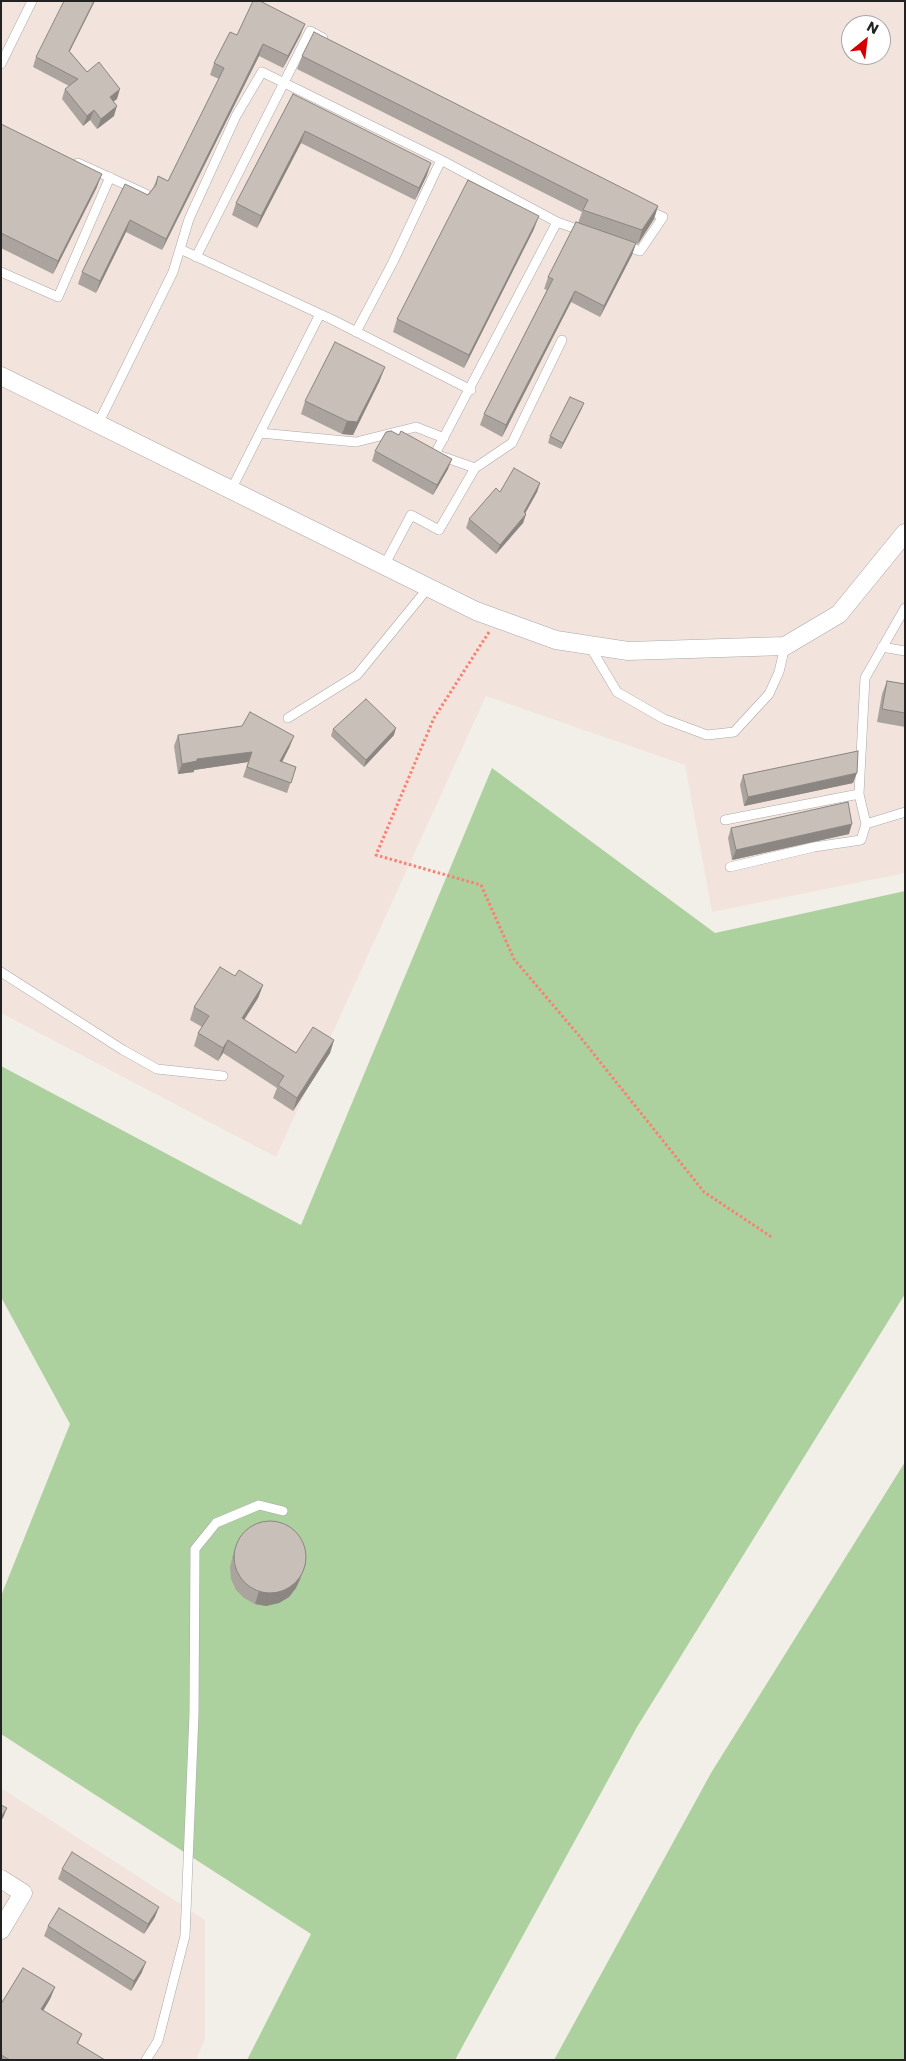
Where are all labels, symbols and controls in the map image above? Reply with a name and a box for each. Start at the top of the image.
north arrow [841,15,891,65]
text: N [863,16,882,39]

